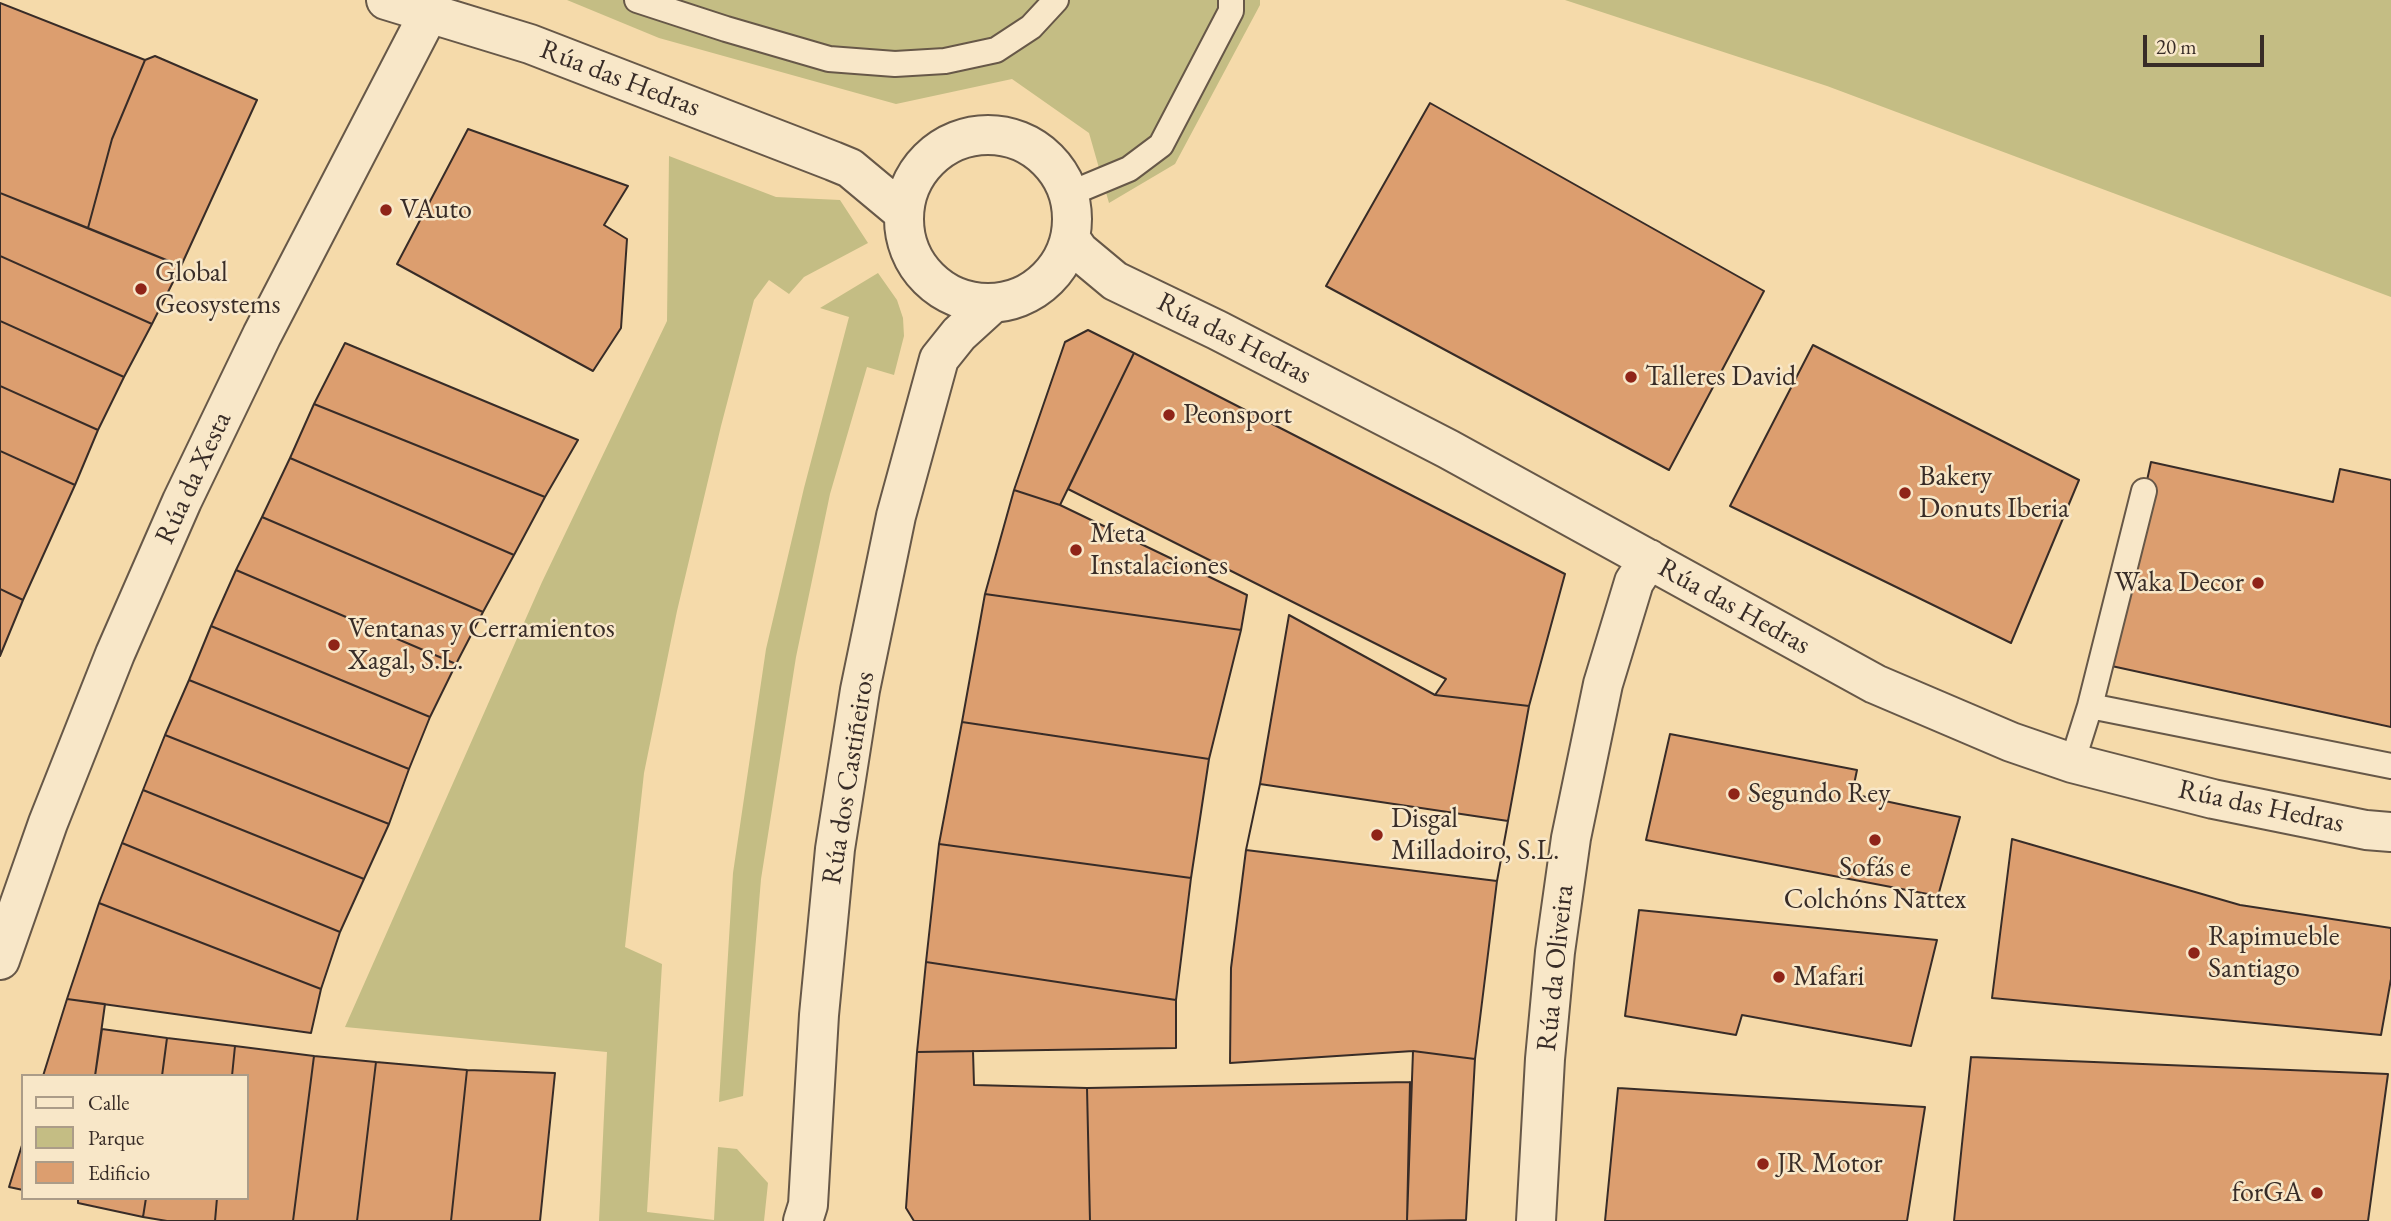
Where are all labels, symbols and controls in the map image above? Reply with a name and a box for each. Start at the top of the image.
scale bar [2146,21,2267,65]
street label: Rúa das Hedras [535,33,705,125]
text: 20 m [2156,33,2197,60]
place label: VAuto [400,193,472,227]
marker: VAuto [378,202,394,218]
place label: Global Geosystems [155,256,281,322]
marker: Global Geosystems [133,281,149,297]
street label: Rúa das Hedras [1151,286,1317,392]
place label: Talleres David [1645,360,1796,394]
marker: Talleres David [1623,369,1639,385]
place label: Peonsport [1183,398,1292,432]
street label: Rúa da Xesta [149,406,239,550]
marker: Peonsport [1161,407,1177,423]
place label: Bakery Donuts Iberia [1919,460,2069,526]
marker: Bakery Donuts Iberia [1897,485,1913,501]
place label: Meta Instalaciones [1090,517,1228,583]
marker: Meta Instalaciones [1068,542,1084,558]
street label: Rúa das Hedras [1652,551,1816,663]
place label: Waka Decor [2114,566,2244,600]
marker: Waka Decor [2250,575,2266,591]
place label: Ventanas y Cerramientos Xagal, S.L. [348,612,615,678]
marker: Ventanas y Cerramientos Xagal, S.L. [326,637,342,653]
street label: Rúa dos Castiñeiros [816,669,882,887]
street label: Rúa das Hedras [2175,773,2347,841]
place label: Segundo Rey [1748,777,1890,811]
marker: Segundo Rey [1726,786,1742,802]
place label: Disgal Milladoiro, S.L. [1391,802,1559,868]
marker: Disgal Milladoiro, S.L. [1369,827,1385,843]
marker: Sofás e Colchóns Nattex [1867,832,1883,848]
place label: Sofás e Colchóns Nattex [1784,851,1966,917]
street label: Rúa da Oliveira [1531,883,1581,1053]
place label: Rapimueble Santiago [2208,920,2340,986]
marker: Rapimueble Santiago [2186,945,2202,961]
place label: Mafari [1793,960,1864,994]
marker: Mafari [1771,969,1787,985]
legend [21,1074,248,1200]
text: Calle [88,1089,130,1116]
text: Parque [88,1124,144,1151]
place label: JR Motor [1777,1147,1883,1181]
marker: JR Motor [1755,1156,1771,1172]
text: Edificio [88,1159,150,1186]
place label: forGA [2232,1176,2303,1210]
marker: forGA [2309,1185,2325,1201]

